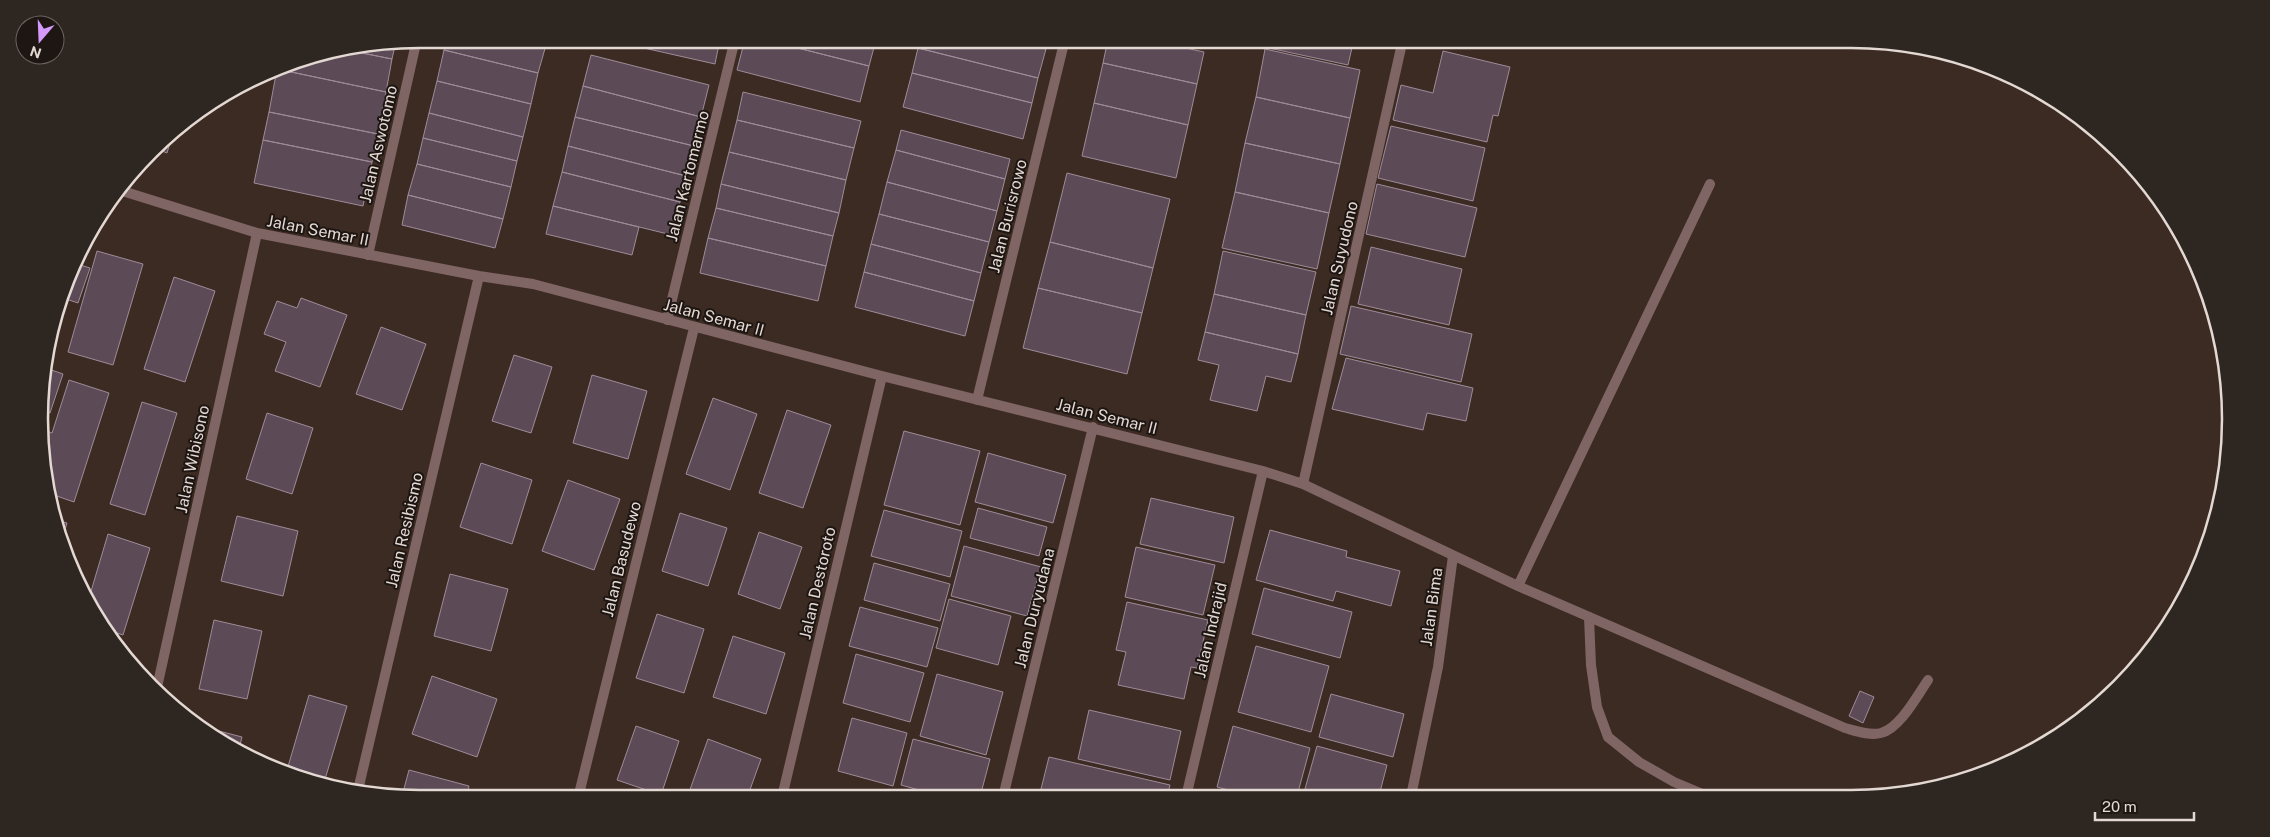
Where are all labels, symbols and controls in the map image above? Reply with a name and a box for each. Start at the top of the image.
north arrow [15,15,65,65]
text: N [28,43,44,62]
street label: Jalan Aswotomo [356,84,401,205]
street label: Jalan Kartomarmo [662,109,713,244]
street label: Jalan Burisrowo [984,157,1031,275]
street label: Jalan Suyudono [1317,199,1362,317]
street label: Jalan Semar II [265,211,370,250]
street label: Jalan Semar II [661,295,766,340]
street label: Jalan Semar II [1054,395,1159,438]
street label: Jalan Wibisono [172,403,213,515]
street label: Jalan Resibismo [382,470,427,590]
street label: Jalan Basudewo [598,499,645,619]
street label: Jalan Destoroto [795,525,840,641]
street label: Jalan Duryudana [1010,546,1059,670]
street label: Jalan Bima [1417,567,1446,648]
street label: Jalan Indrajid [1190,580,1231,680]
scale bar [2095,790,2194,822]
text: 20 m [2102,798,2137,815]

